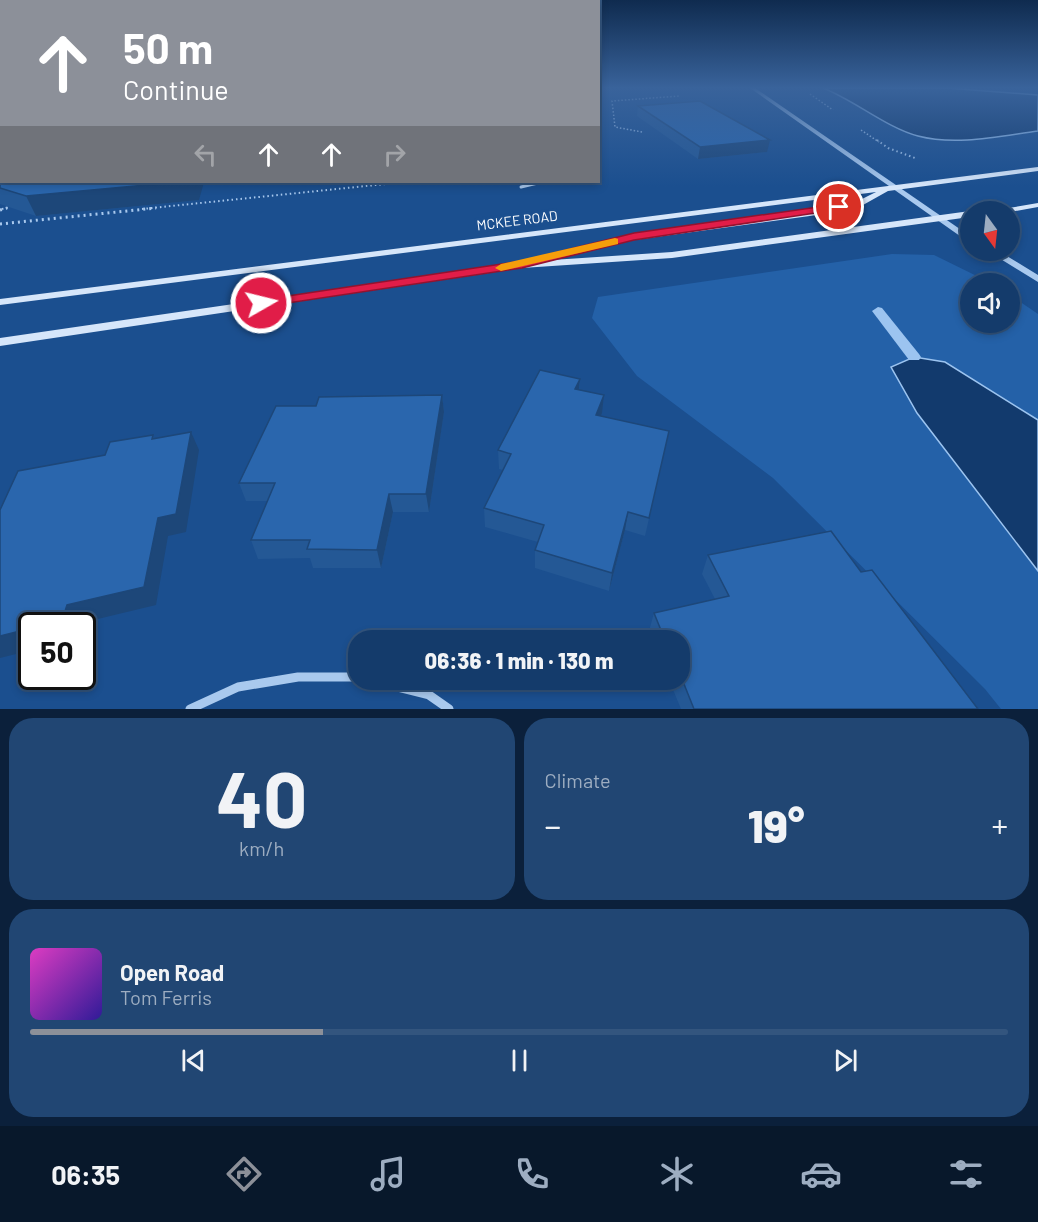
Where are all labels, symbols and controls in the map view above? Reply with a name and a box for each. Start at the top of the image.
text: 50 m [123,22,213,72]
icon: ahead [24,24,102,102]
text: Continue [123,73,229,105]
icon: left [189,138,222,171]
icon: ahead [252,138,285,171]
icon: ahead [315,138,348,171]
icon: right [378,138,411,171]
pin [813,181,864,232]
icon: arrive [822,190,855,223]
north arrow [960,201,1020,261]
map controls [960,201,1020,333]
street label: MCKEE ROAD [476,207,558,233]
position arrow [229,271,293,335]
button: sound [960,273,1020,333]
speed limit sign: 50 [18,612,96,690]
text: 06:36 · 1 min · 130 m [425,647,613,673]
text: 40 [216,750,308,844]
text: Climate [545,768,611,792]
text: 19° [748,798,805,852]
text: − [545,805,561,845]
text: + [992,805,1008,845]
text: km/h [239,836,284,860]
text: Open Road [120,959,224,985]
text: Tom Ferris [120,985,212,1009]
icon: previous [177,1044,210,1077]
icon: pause [503,1044,536,1077]
icon: next [829,1044,862,1077]
icon: directions [223,1153,265,1195]
icon: music [367,1153,409,1195]
icon: phone [511,1153,553,1195]
icon: climate [656,1153,698,1195]
icon: car [800,1153,842,1195]
icon: filters [945,1153,987,1195]
text: 06:35 [51,1158,120,1190]

